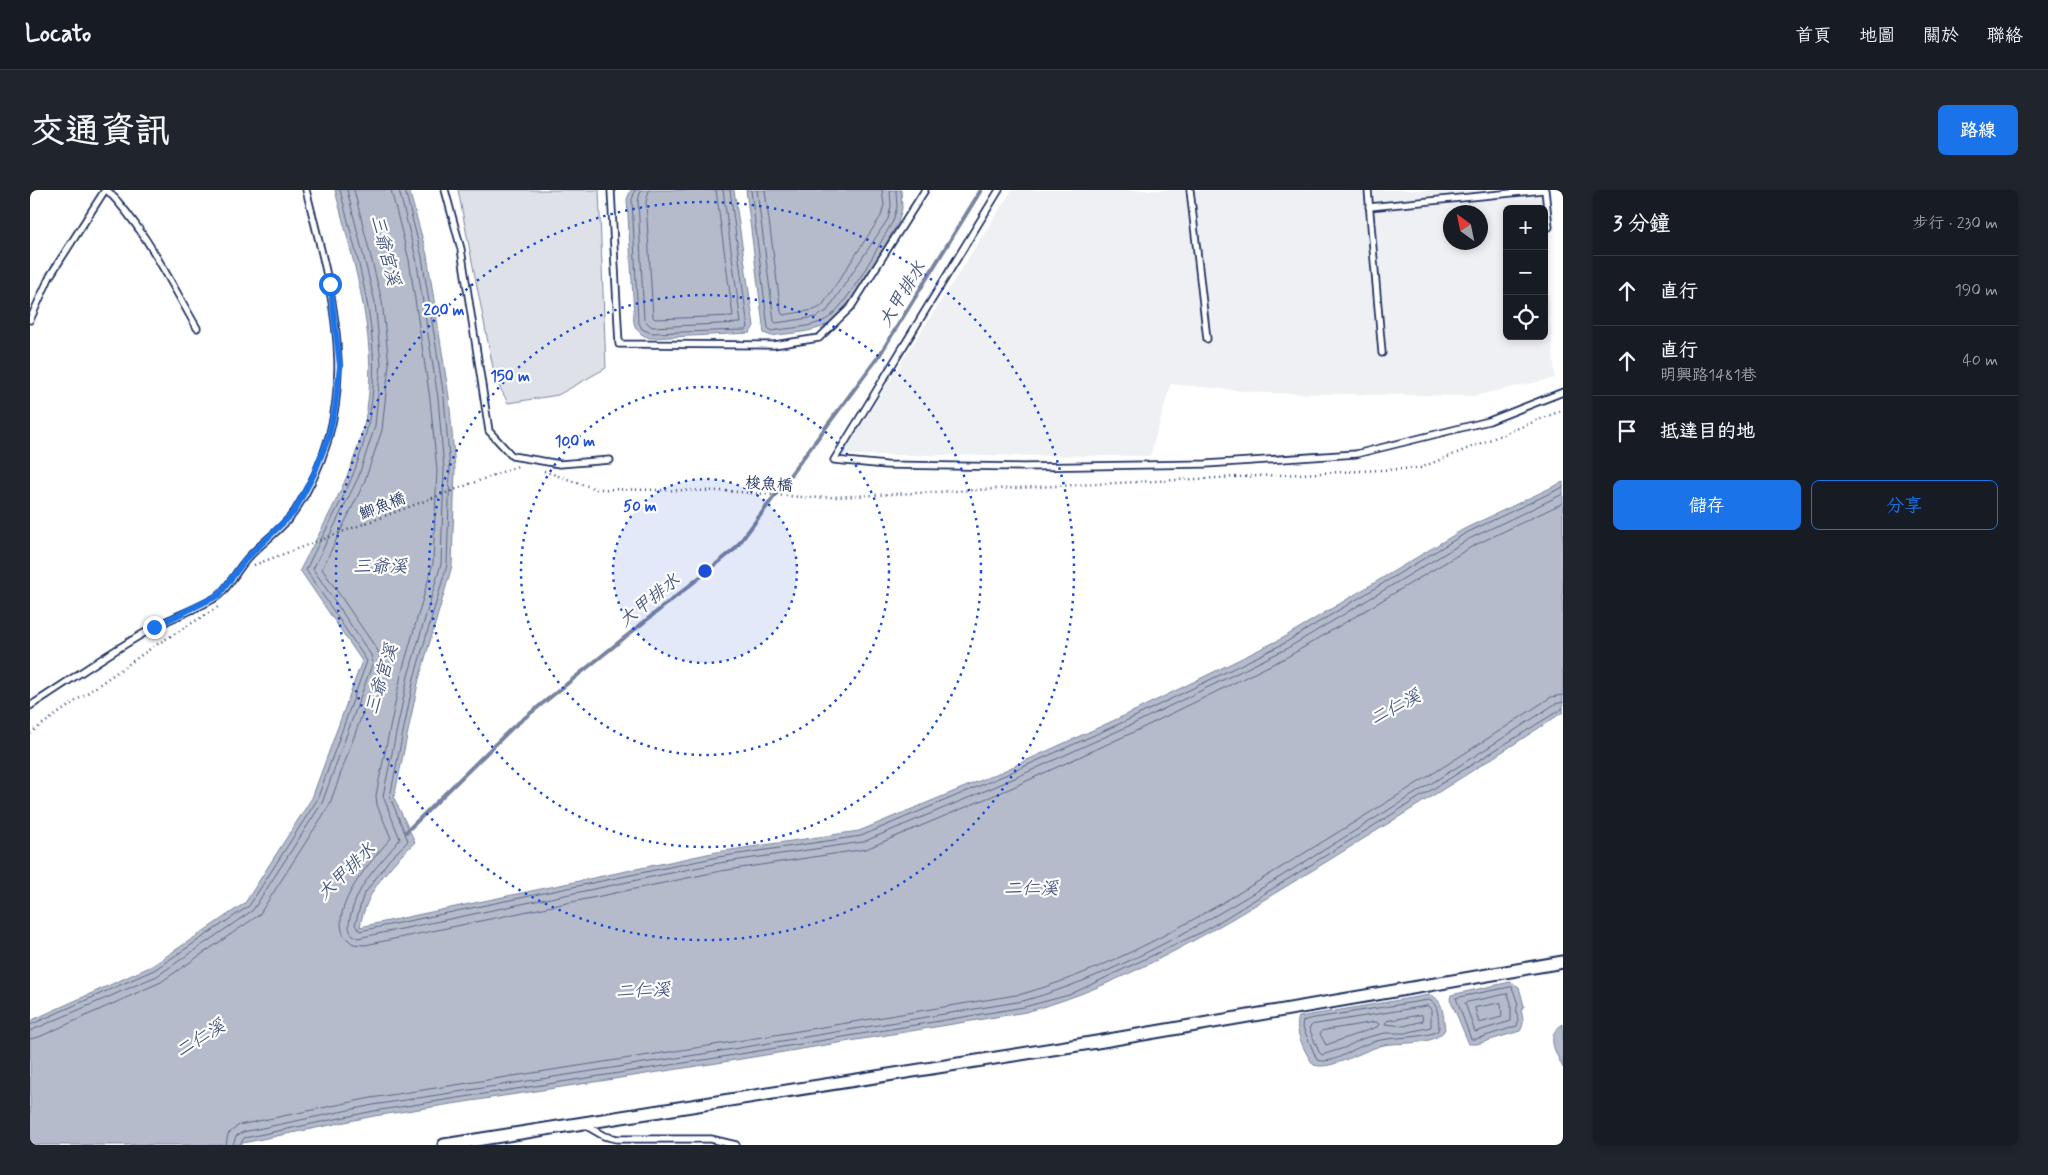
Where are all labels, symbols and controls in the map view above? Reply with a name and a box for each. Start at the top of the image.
text: Locato [25,19,91,50]
text: 首頁 [1795,24,1831,48]
text: 地圖 [1859,24,1895,48]
text: 關於 [1923,24,1959,48]
text: 聯絡 [1987,24,2023,48]
button: 路線 [1938,105,2018,155]
text: 交通資訊 [30,109,170,155]
north arrow [1443,205,1488,250]
map controls [1503,205,1548,340]
button: + [1503,205,1548,250]
text: 3 分鐘 [1613,210,1670,238]
water label: 三爺宮溪 [365,212,406,289]
text: 步行 · 230 m [1912,213,1998,234]
button: − [1503,250,1548,295]
water label: 大甲排水 [874,257,932,332]
route start [319,273,342,296]
icon: ahead [1613,277,1641,305]
text: 直行 [1660,279,1698,304]
text: 190 m [1955,280,1998,301]
button: locate [1503,295,1548,340]
text: 200 m [424,301,465,321]
text: 直行 [1660,338,1698,363]
icon: ahead [1613,347,1641,375]
text: 40 m [1962,350,1998,371]
text: 明興路1481巷 [1660,365,1757,386]
text: 150 m [490,367,530,387]
icon: arrive [1613,417,1641,445]
text: 抵達目的地 [1660,419,1755,444]
text: 100 m [555,432,595,452]
street label: 梭魚橋 [744,472,794,497]
button: 儲存 [1613,480,1801,530]
button: 分享 [1811,480,1998,530]
street label: 鯽魚橋 [356,488,409,525]
text: 50 m [623,497,657,517]
water label: 三爺溪 [353,555,408,579]
centre of rings [696,562,714,580]
water label: 大甲排水 [614,568,686,633]
route end [143,616,166,639]
water label: 三爺宮溪 [360,640,404,717]
water label: 二仁溪 [1366,684,1426,731]
water label: 大甲排水 [312,837,382,905]
water label: 二仁溪 [1004,877,1059,901]
water label: 二仁溪 [616,978,671,1004]
water label: 二仁溪 [171,1014,231,1063]

